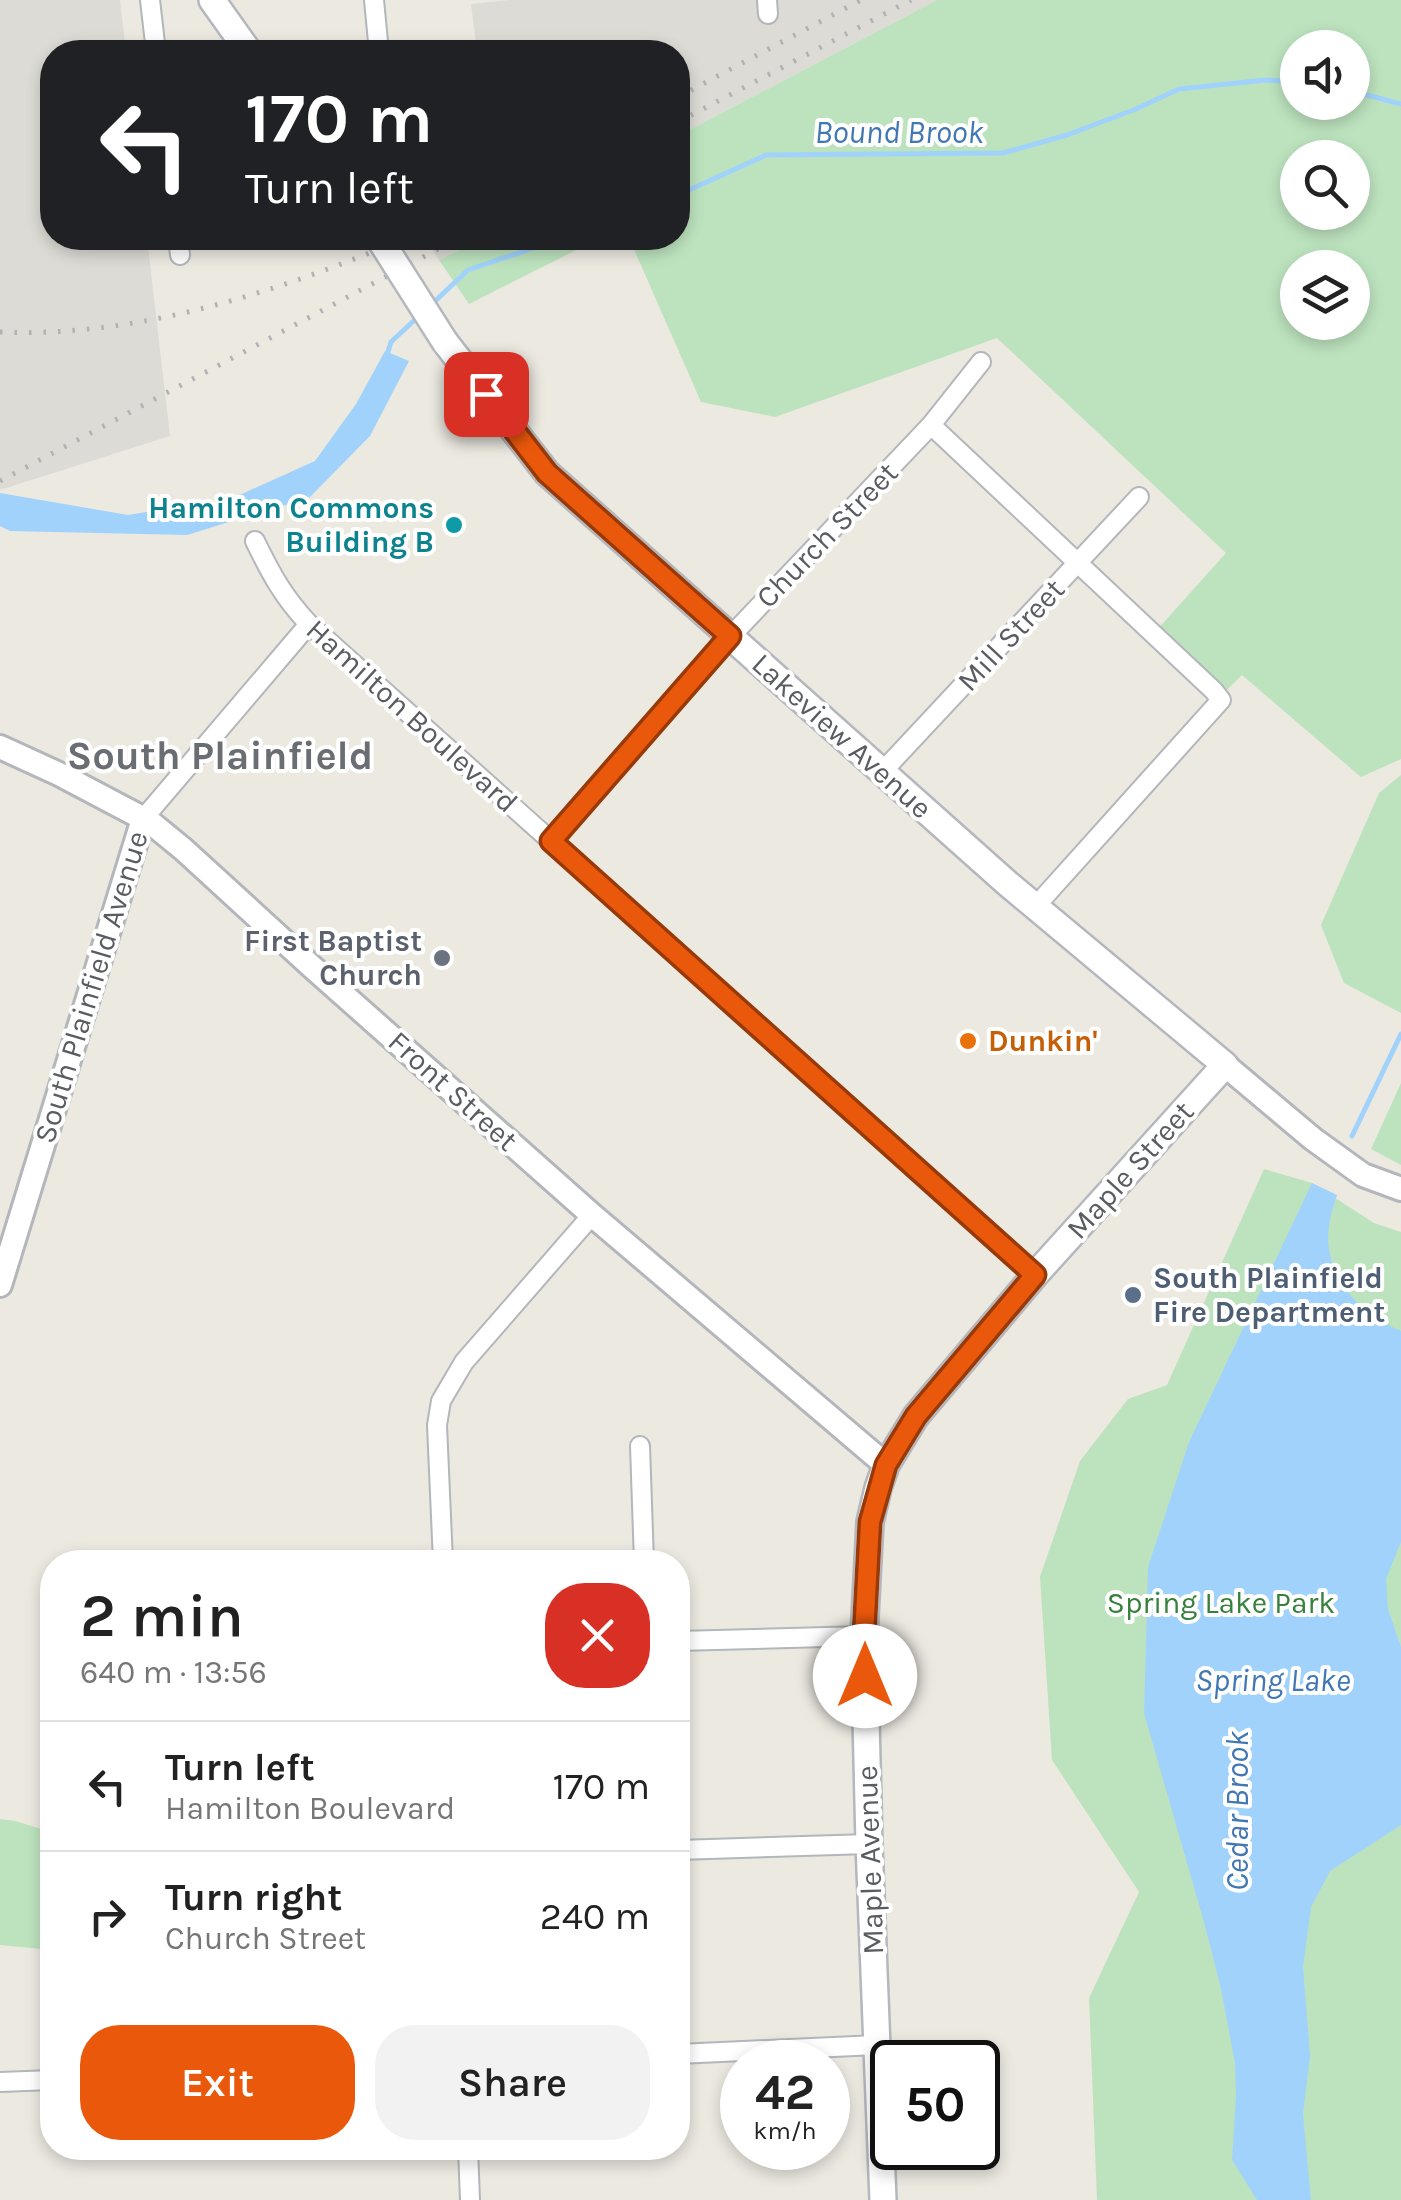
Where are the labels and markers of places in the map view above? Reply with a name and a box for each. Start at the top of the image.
pin [444,352,529,437]
place label: Hamilton Commons Building B [148,490,434,560]
marker: Hamilton Commons Building B [443,514,465,536]
place label: First Baptist Church [244,923,422,993]
marker: First Baptist Church [431,947,453,969]
place label: Dunkin' [988,1023,1098,1059]
marker: Dunkin' [957,1030,979,1052]
place label: South Plainfield Fire Department [1153,1260,1386,1330]
marker: South Plainfield Fire Department [1122,1284,1144,1306]

